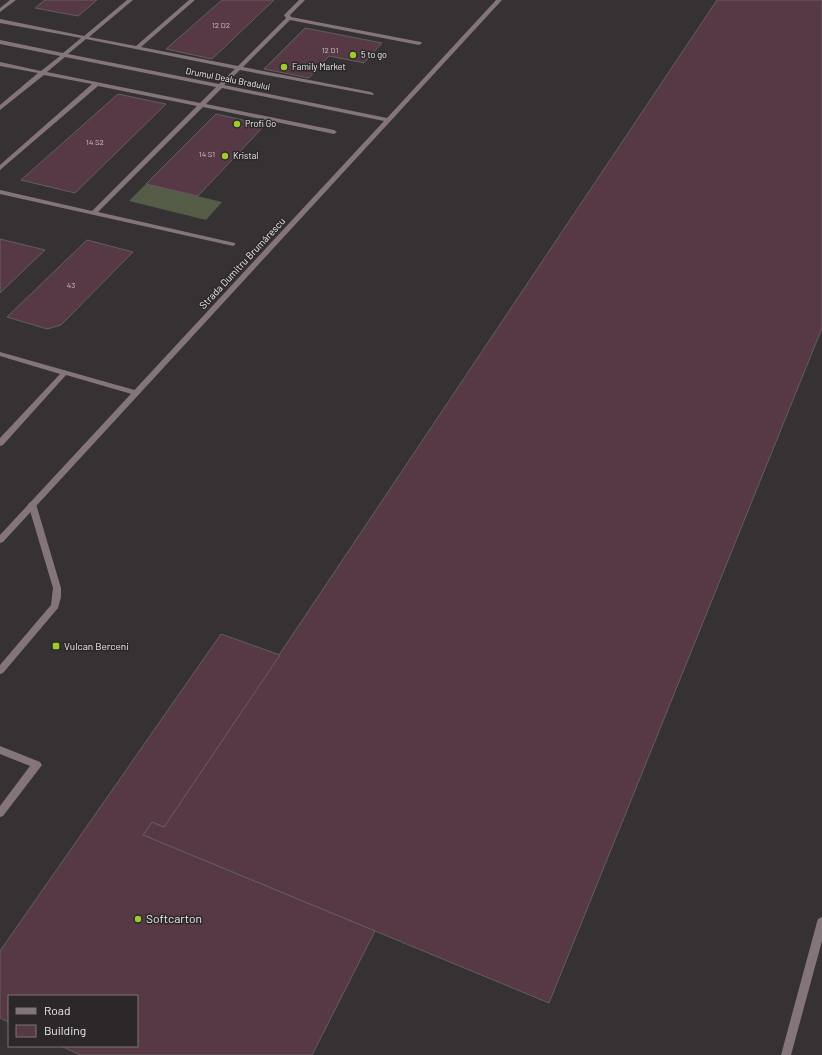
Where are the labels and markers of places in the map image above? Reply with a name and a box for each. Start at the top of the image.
place label: 5 to go [361,49,387,60]
marker: 5 to go [348,50,358,60]
place label: Family Market [292,61,346,72]
marker: Family Market [279,62,289,72]
place label: Profi Go [245,118,276,129]
marker: Profi Go [232,119,242,129]
place label: Kristal [233,150,258,161]
marker: Kristal [220,151,230,161]
place label: Vulcan Berceni [64,640,129,652]
marker: Vulcan Berceni [51,641,61,651]
place label: Softcarton [146,911,202,925]
marker: Softcarton [133,914,143,924]

